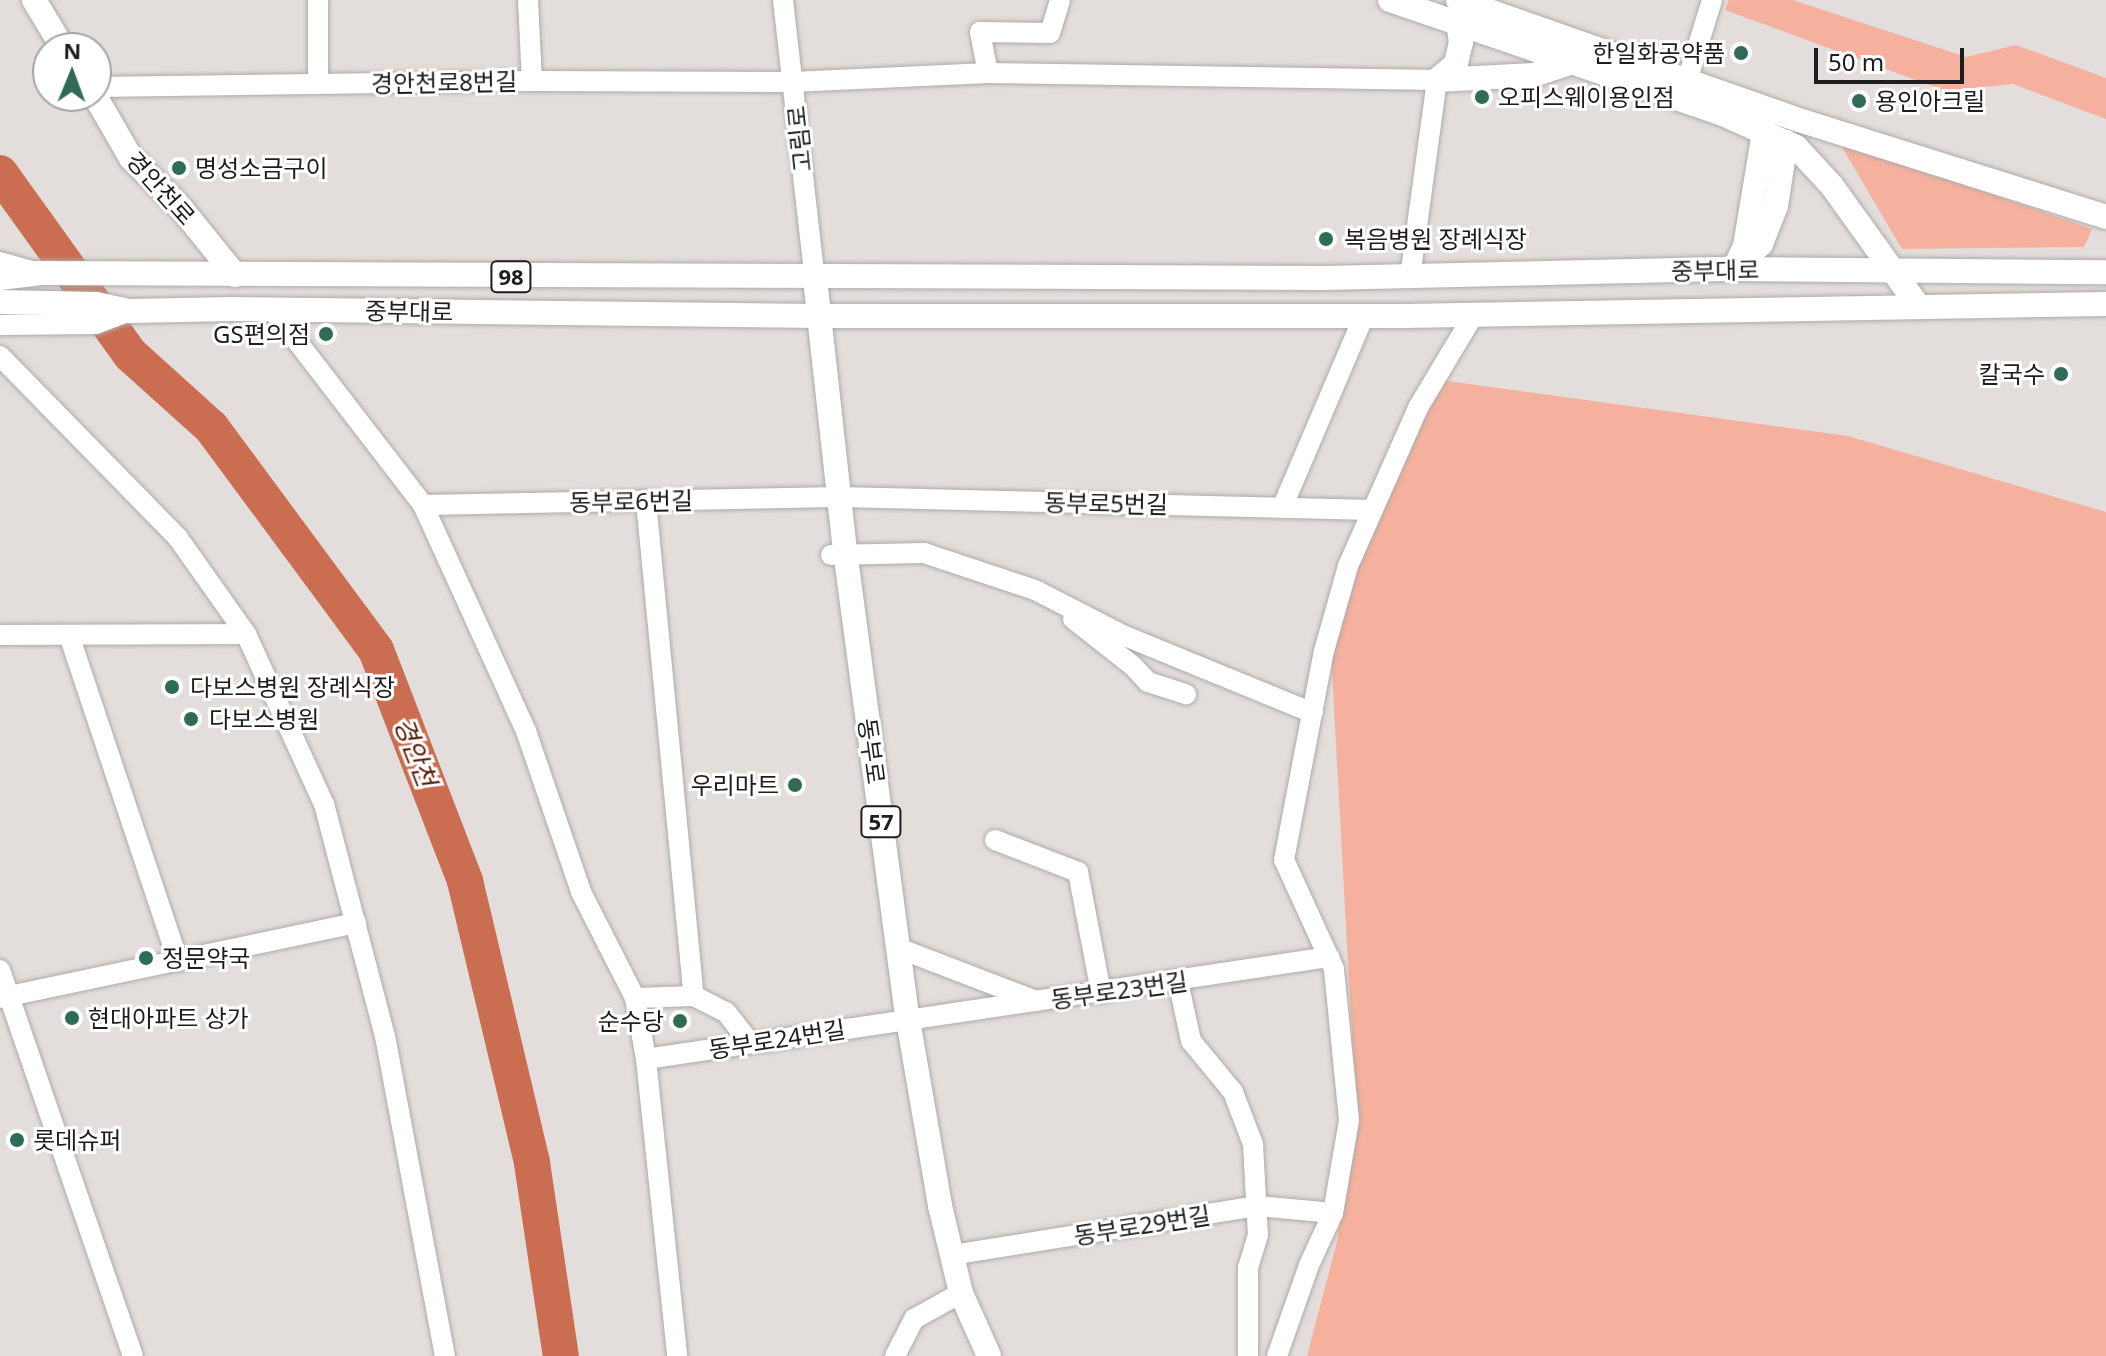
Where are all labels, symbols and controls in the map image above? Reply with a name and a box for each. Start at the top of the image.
north arrow [32,32,112,112]
scale bar [1818,32,1968,82]
text: N [63,35,82,65]
place label: 한일화공약품 [1593,39,1725,67]
marker: 한일화공약품 [1732,44,1750,62]
text: 50 m [1828,45,1884,78]
street label: 경안천로8번길 [371,66,517,98]
place label: 오피스웨이용인점 [1498,83,1675,111]
place label: 용인아크릴 [1875,87,1985,115]
marker: 오피스웨이용인점 [1473,88,1491,106]
marker: 용인아크릴 [1850,92,1868,110]
street label: 고림로 [781,105,817,173]
street label: 경안천로 [121,146,201,230]
place label: 명성소금구이 [195,154,327,182]
marker: 명성소금구이 [170,159,188,177]
place label: 복음병원 장례식장 [1344,225,1527,253]
marker: 복음병원 장례식장 [1315,228,1337,250]
street label: 중부대로 [1671,255,1759,285]
road number: 98 [489,259,533,295]
street label: 중부대로 [365,296,453,326]
place label: GS편의점 [213,320,310,348]
marker: GS편의점 [317,325,335,343]
place label: 칼국수 [1979,360,2045,388]
marker: 칼국수 [2052,365,2070,383]
street label: 동부로6번길 [569,486,693,516]
street label: 동부로5번길 [1044,488,1168,518]
place label: 다보스병원 장례식장 [190,673,395,701]
marker: 다보스병원 장례식장 [161,676,183,698]
place label: 다보스병원 [209,705,319,733]
marker: 다보스병원 [180,708,202,730]
water label: 경안천 [388,713,442,791]
street label: 동부로 [853,716,891,786]
place label: 우리마트 [691,771,779,799]
marker: 우리마트 [786,776,804,794]
road number: 57 [859,804,903,840]
place label: 정문약국 [162,944,250,972]
marker: 정문약국 [137,949,155,967]
street label: 동부로23번길 [1049,966,1189,1014]
place label: 현대아파트 상가 [88,1004,249,1032]
place label: 순수당 [598,1007,664,1035]
marker: 현대아파트 상가 [63,1009,81,1027]
marker: 순수당 [671,1012,689,1030]
street label: 동부로24번길 [707,1014,847,1064]
place label: 롯데슈퍼 [33,1126,121,1154]
marker: 롯데슈퍼 [8,1131,26,1149]
street label: 동부로29번길 [1072,1200,1212,1250]

